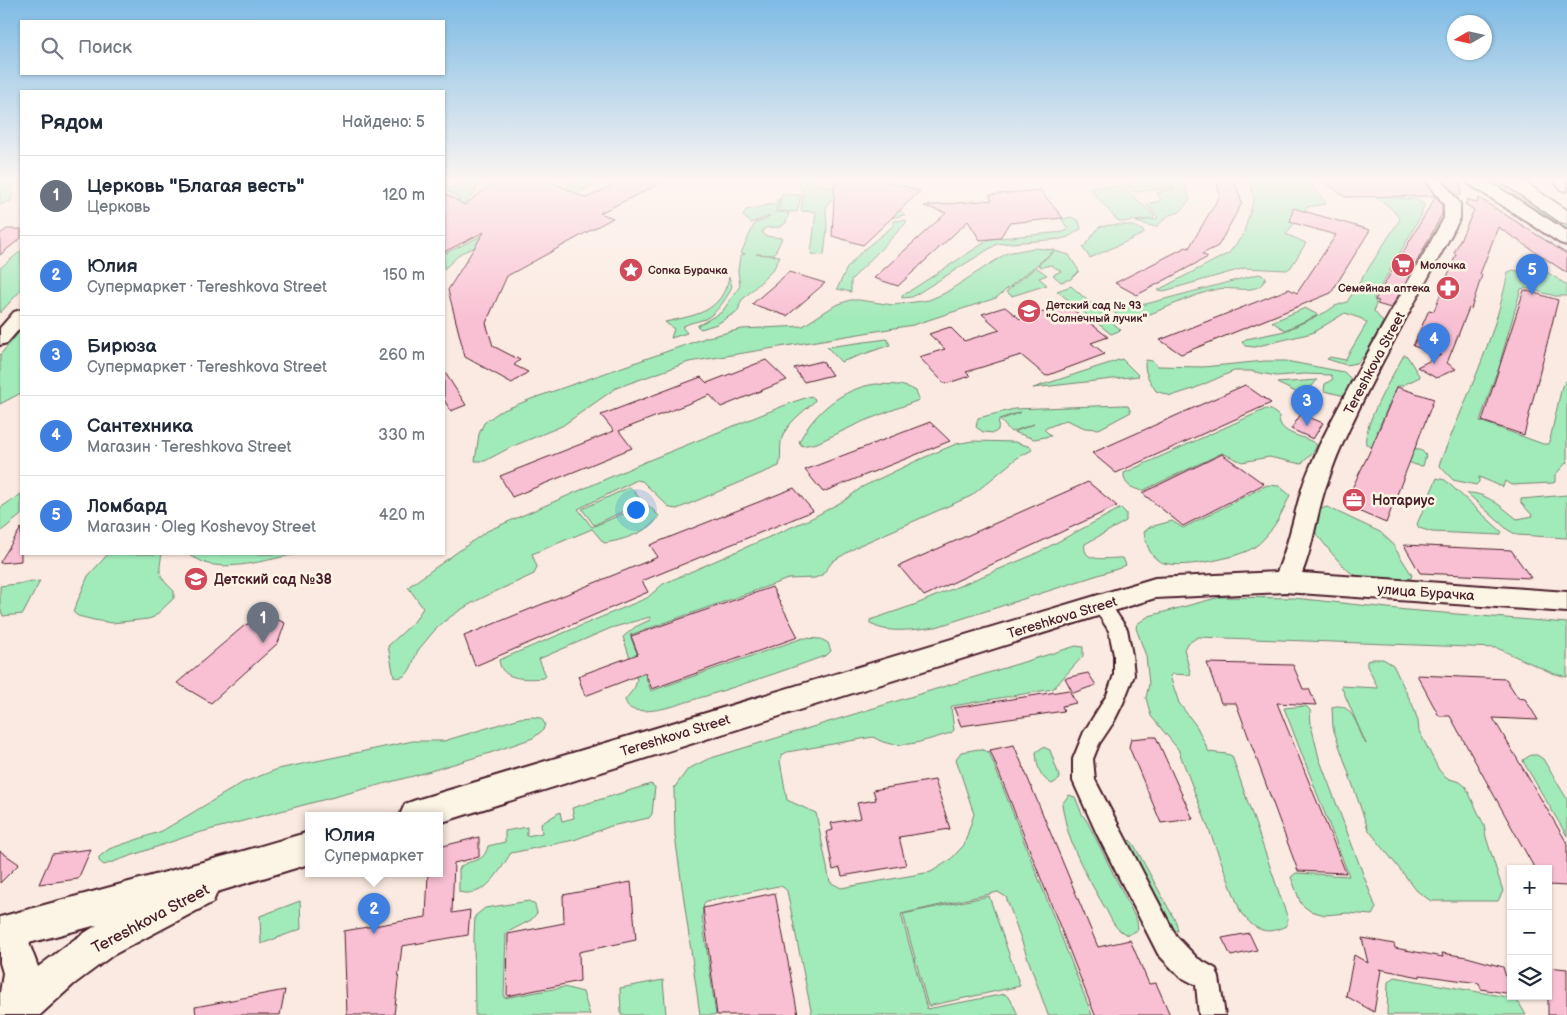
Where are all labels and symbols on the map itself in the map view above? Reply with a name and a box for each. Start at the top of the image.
north arrow [1447,15,1492,60]
supermarket icon: Молочка [1390,252,1416,278]
pin: 5 [1516,254,1548,295]
place icon: Сопка Бурачка [618,257,644,283]
place label: Молочка [1420,259,1466,272]
place label: Сопка Бурачка [648,264,728,277]
pharmacy icon: Семейная аптека [1435,275,1461,301]
place label: Семейная аптека [1338,282,1431,295]
school or university icon: Детский сад № 93 "Солнечный лучик" [1016,298,1042,324]
place label: Детский сад № 93 "Солнечный лучик" [1046,299,1147,325]
street label: Tereshkova Street [1340,308,1409,418]
pin: 4 [1418,323,1450,364]
pin: 3 [1291,385,1323,426]
office icon: Нотариус [1341,487,1367,513]
place label: Нотариус [1372,492,1435,509]
your location [623,497,649,523]
school or university icon: Детский сад №38 [183,566,209,592]
place label: Детский сад №38 [214,571,332,588]
street label: улица Бурачка [1377,581,1476,604]
street label: Tereshkova Street [1005,592,1120,642]
pin: 1 [247,602,279,643]
street label: Tereshkova Street [618,710,733,760]
street label: Tereshkova Street [89,880,213,958]
pin: 2 [358,893,390,934]

